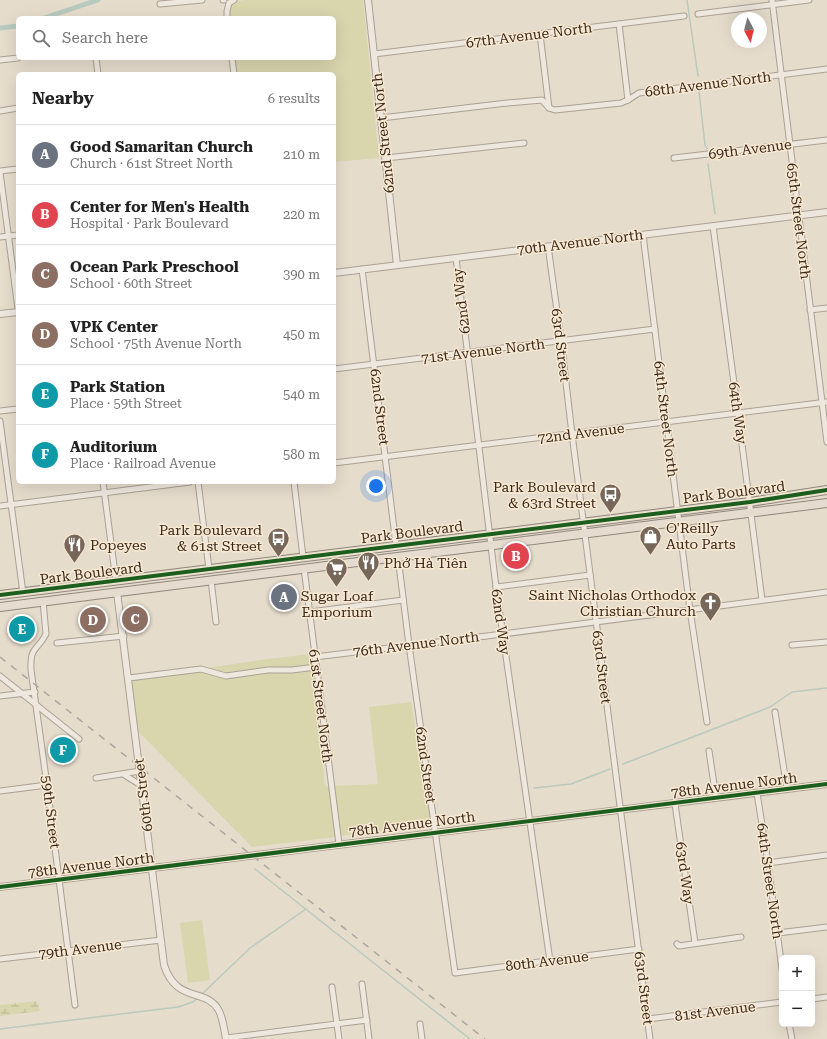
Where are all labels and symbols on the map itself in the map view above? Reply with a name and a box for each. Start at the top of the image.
north arrow [731,12,767,48]
street label: 67th Avenue North [465,19,593,51]
street label: 68th Avenue North [644,68,772,100]
street label: 62nd Street North [369,72,397,194]
street label: 69th Avenue [707,136,793,162]
street label: 65th Street North [784,162,814,280]
street label: 70th Avenue North [516,226,644,258]
street label: 62nd Way [449,266,473,335]
street label: 63rd Street [549,307,573,383]
street label: 71st Avenue North [420,335,546,367]
street label: 64th Street North [651,360,681,478]
street label: 62nd Street [367,368,393,446]
street label: 64th Way [726,381,750,446]
street label: 72nd Avenue [537,420,626,446]
your location [366,476,386,496]
street label: Park Boulevard [682,478,786,506]
place label: Park Boulevard & 63rd Street [493,479,596,511]
bus stop icon: Park Boulevard & 63rd Street [598,482,624,515]
street label: Park Boulevard [360,518,464,546]
place label: O'Reilly Auto Parts [666,520,736,552]
place label: Park Boulevard & 61st Street [159,522,262,554]
shop icon: O'Reilly Auto Parts [638,523,664,556]
bus stop icon: Park Boulevard & 61st Street [265,525,291,558]
restaurant icon: Popeyes [61,532,87,565]
place label: Popeyes [90,537,147,553]
pin: B [503,541,529,571]
restaurant icon: Phở Hà Tiên [355,550,381,583]
supermarket icon: Sugar Loaf Emporium [324,555,350,588]
place label: Phở Hà Tiên [384,555,467,571]
street label: Park Boulevard [39,559,143,587]
pin: A [271,582,297,612]
place label: Saint Nicholas Orthodox Christian Church [529,587,696,619]
place label: Sugar Loaf Emporium [301,588,374,620]
street label: 62nd Way [488,588,514,657]
church icon: Saint Nicholas Orthodox Christian Church [698,590,724,623]
pin: C [122,604,148,634]
pin: D [80,605,106,635]
pin: E [9,614,35,644]
street label: 76th Avenue North [352,628,480,660]
street label: 63rd Street [590,629,614,705]
street label: 61st Street North [306,648,336,764]
street label: 62nd Street [413,726,439,804]
pin: F [50,735,76,765]
street label: 60th Street [131,757,155,833]
street label: 78th Avenue North [670,769,798,801]
street label: 59th Street [39,774,63,850]
street label: 78th Avenue North [348,808,476,840]
street label: 64th Street North [754,822,786,940]
street label: 63rd Way [673,841,697,906]
street label: 78th Avenue North [27,849,155,881]
street label: 79th Avenue [37,936,123,962]
street label: 80th Avenue [504,948,590,974]
street label: 63rd Street [632,950,656,1026]
street label: 81st Avenue [674,998,757,1024]

